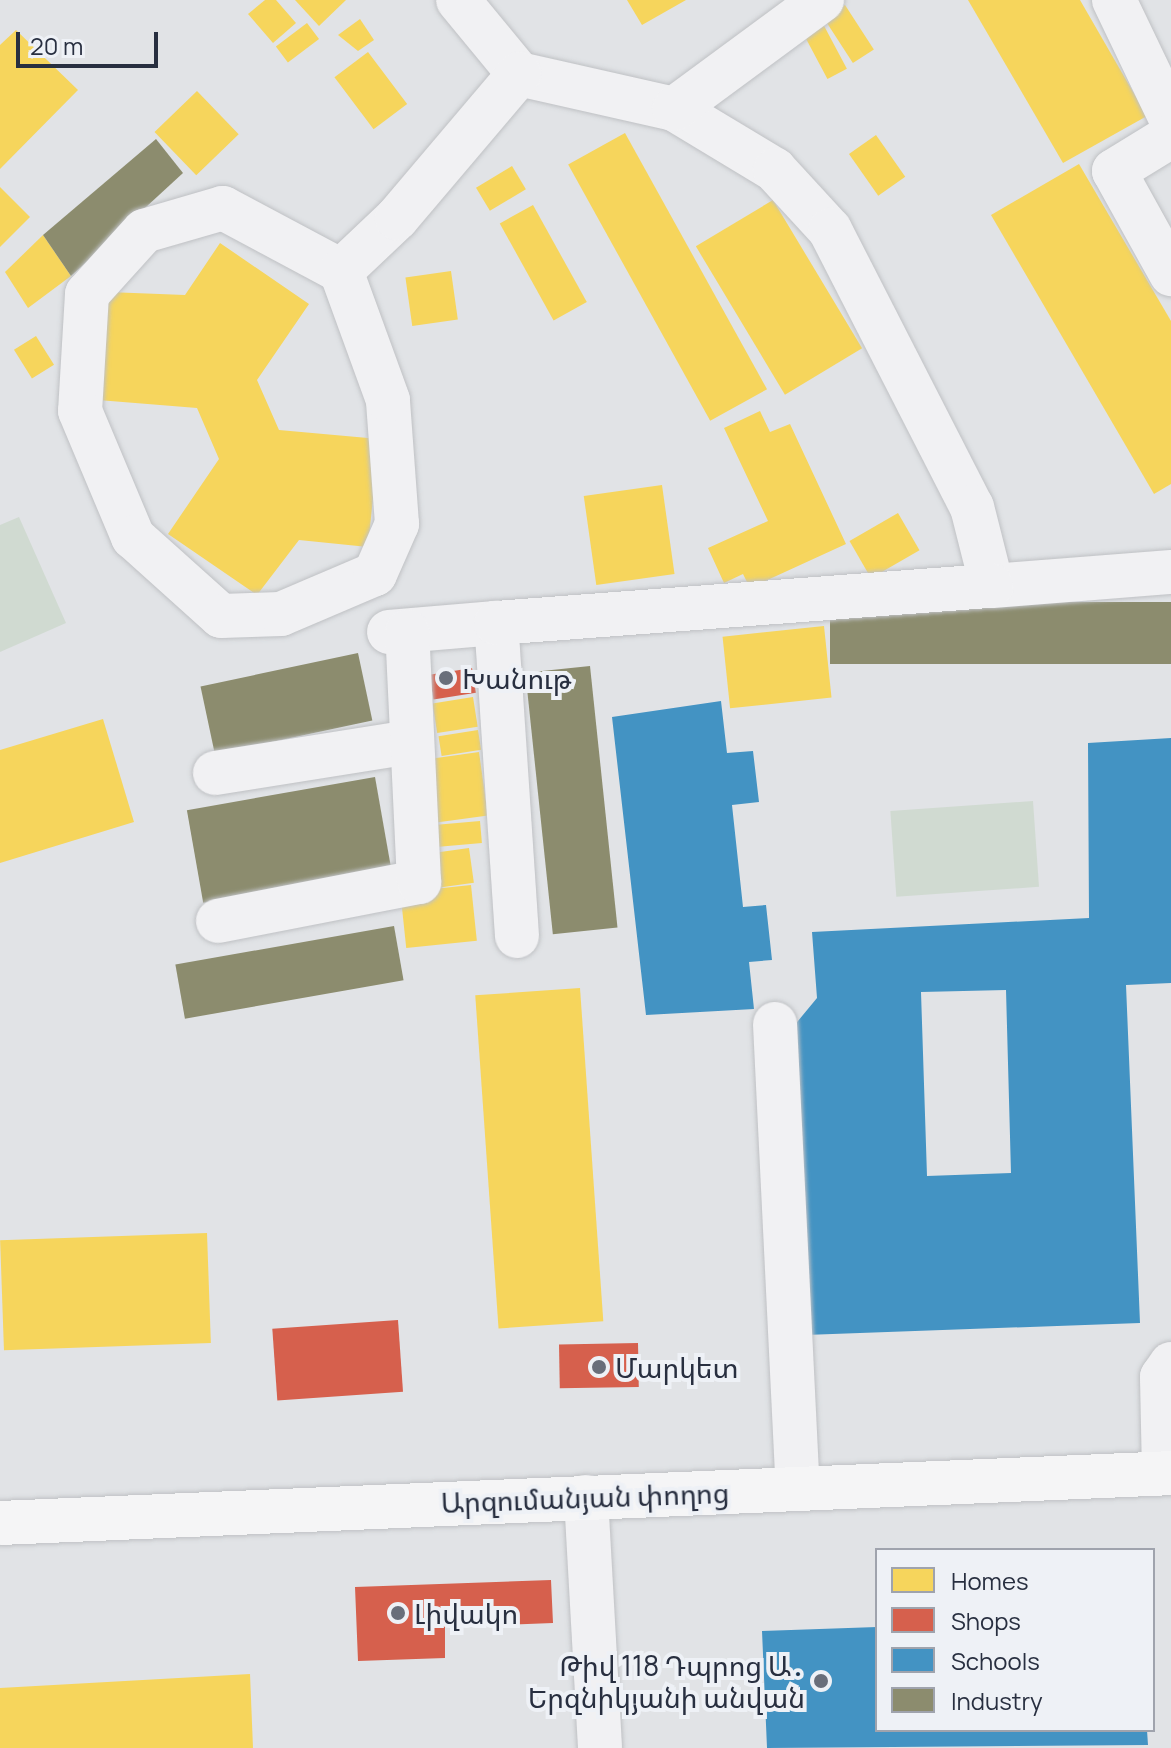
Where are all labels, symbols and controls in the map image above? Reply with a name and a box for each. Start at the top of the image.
scale bar [20,16,162,66]
text: 20 m [30,29,83,62]
place label: Խանութ [462,661,572,695]
marker: Խանութ [437,669,455,687]
place label: Մարկետ [615,1350,739,1384]
marker: Մարկետ [590,1358,608,1376]
street label: Արզումանյան փողոց [440,1475,730,1519]
legend [875,1548,1155,1732]
text: Homes [951,1564,1029,1597]
place label: Լիվակո [414,1596,518,1630]
marker: Լիվակո [389,1604,407,1622]
text: Shops [951,1604,1021,1637]
text: Schools [951,1644,1040,1677]
place label: Թիվ 118 Դպրոց Ա․ Երզնիկյանի անվան [528,1648,805,1714]
marker: Թիվ 118 Դպրոց Ա․ Երզնիկյանի անվան [812,1672,830,1690]
text: Industry [951,1684,1043,1717]

